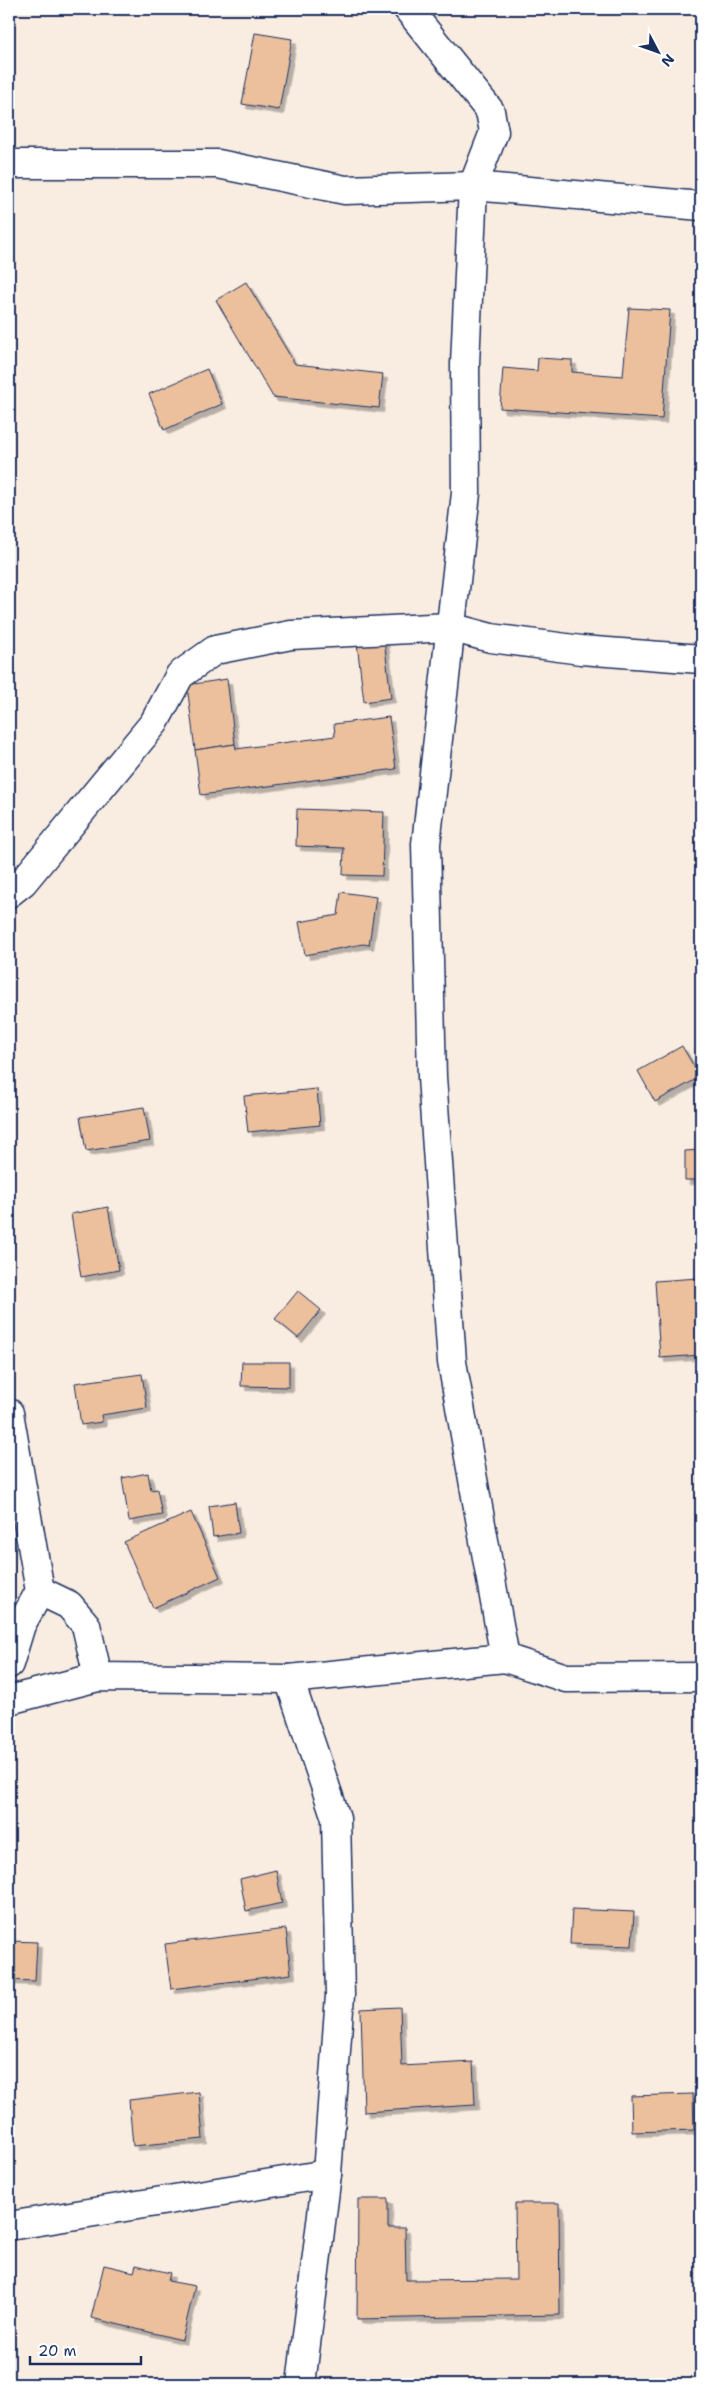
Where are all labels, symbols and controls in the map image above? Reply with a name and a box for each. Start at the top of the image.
north arrow [632,28,682,78]
text: N [657,50,678,71]
scale bar [30,2333,141,2365]
text: 20 m [38,2341,77,2361]

